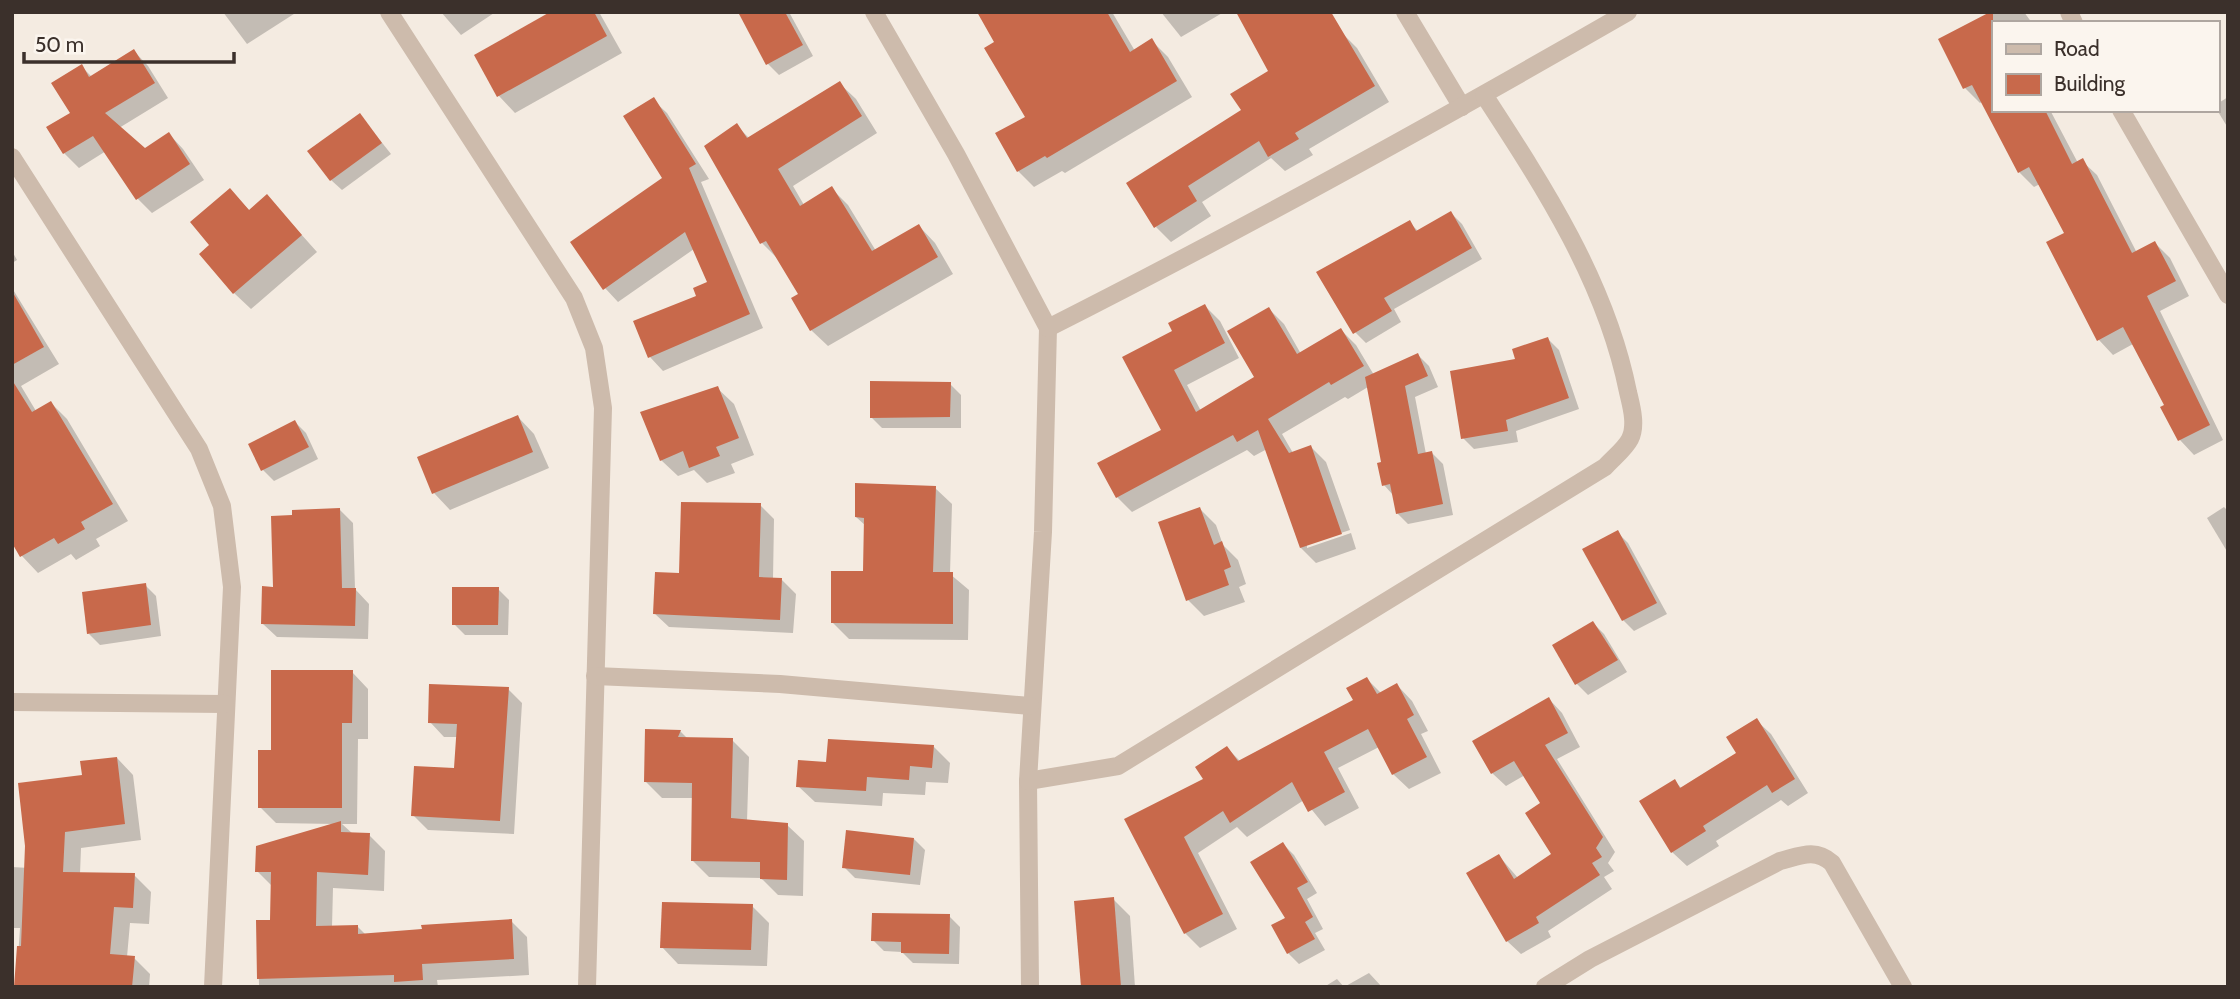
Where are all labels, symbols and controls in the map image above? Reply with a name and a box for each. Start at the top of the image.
scale bar [24,21,234,65]
legend [1992,21,2219,112]
text: 50 m [35,32,84,57]
text: Road [2054,36,2100,61]
text: Building [2054,71,2126,96]

